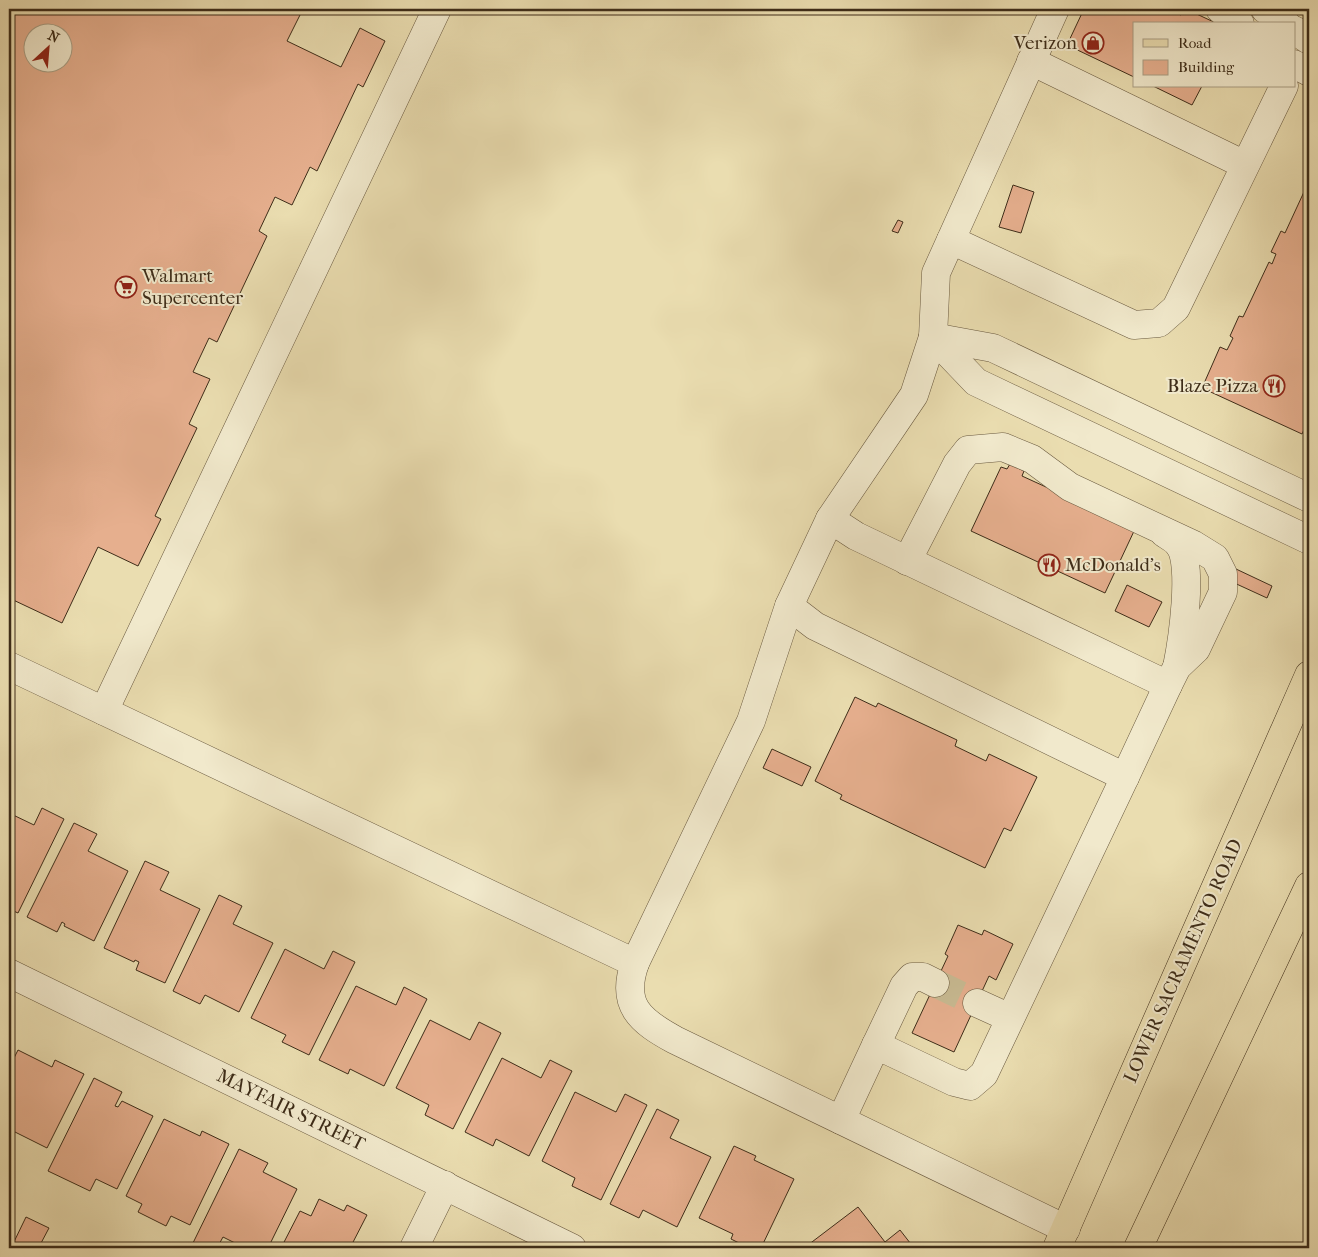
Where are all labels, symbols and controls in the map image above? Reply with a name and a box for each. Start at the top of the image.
north arrow [22,22,72,72]
legend [1133,22,1296,88]
text: N [45,27,62,47]
shop icon: Verizon [1081,31,1105,55]
place label: Verizon [1013,32,1077,54]
text: Road [1178,34,1212,52]
text: Building [1178,58,1235,76]
place label: Walmart Supercenter [141,265,244,309]
supermarket icon: Walmart Supercenter [114,275,138,299]
restaurant icon: Blaze Pizza [1262,374,1286,398]
place label: Blaze Pizza [1167,375,1258,397]
restaurant icon: McDonald's [1037,553,1061,577]
place label: McDonald's [1065,554,1161,576]
street label: LOWER SACRAMENTO ROAD [1119,836,1247,1086]
street label: MAYFAIR STREET [213,1065,369,1156]

